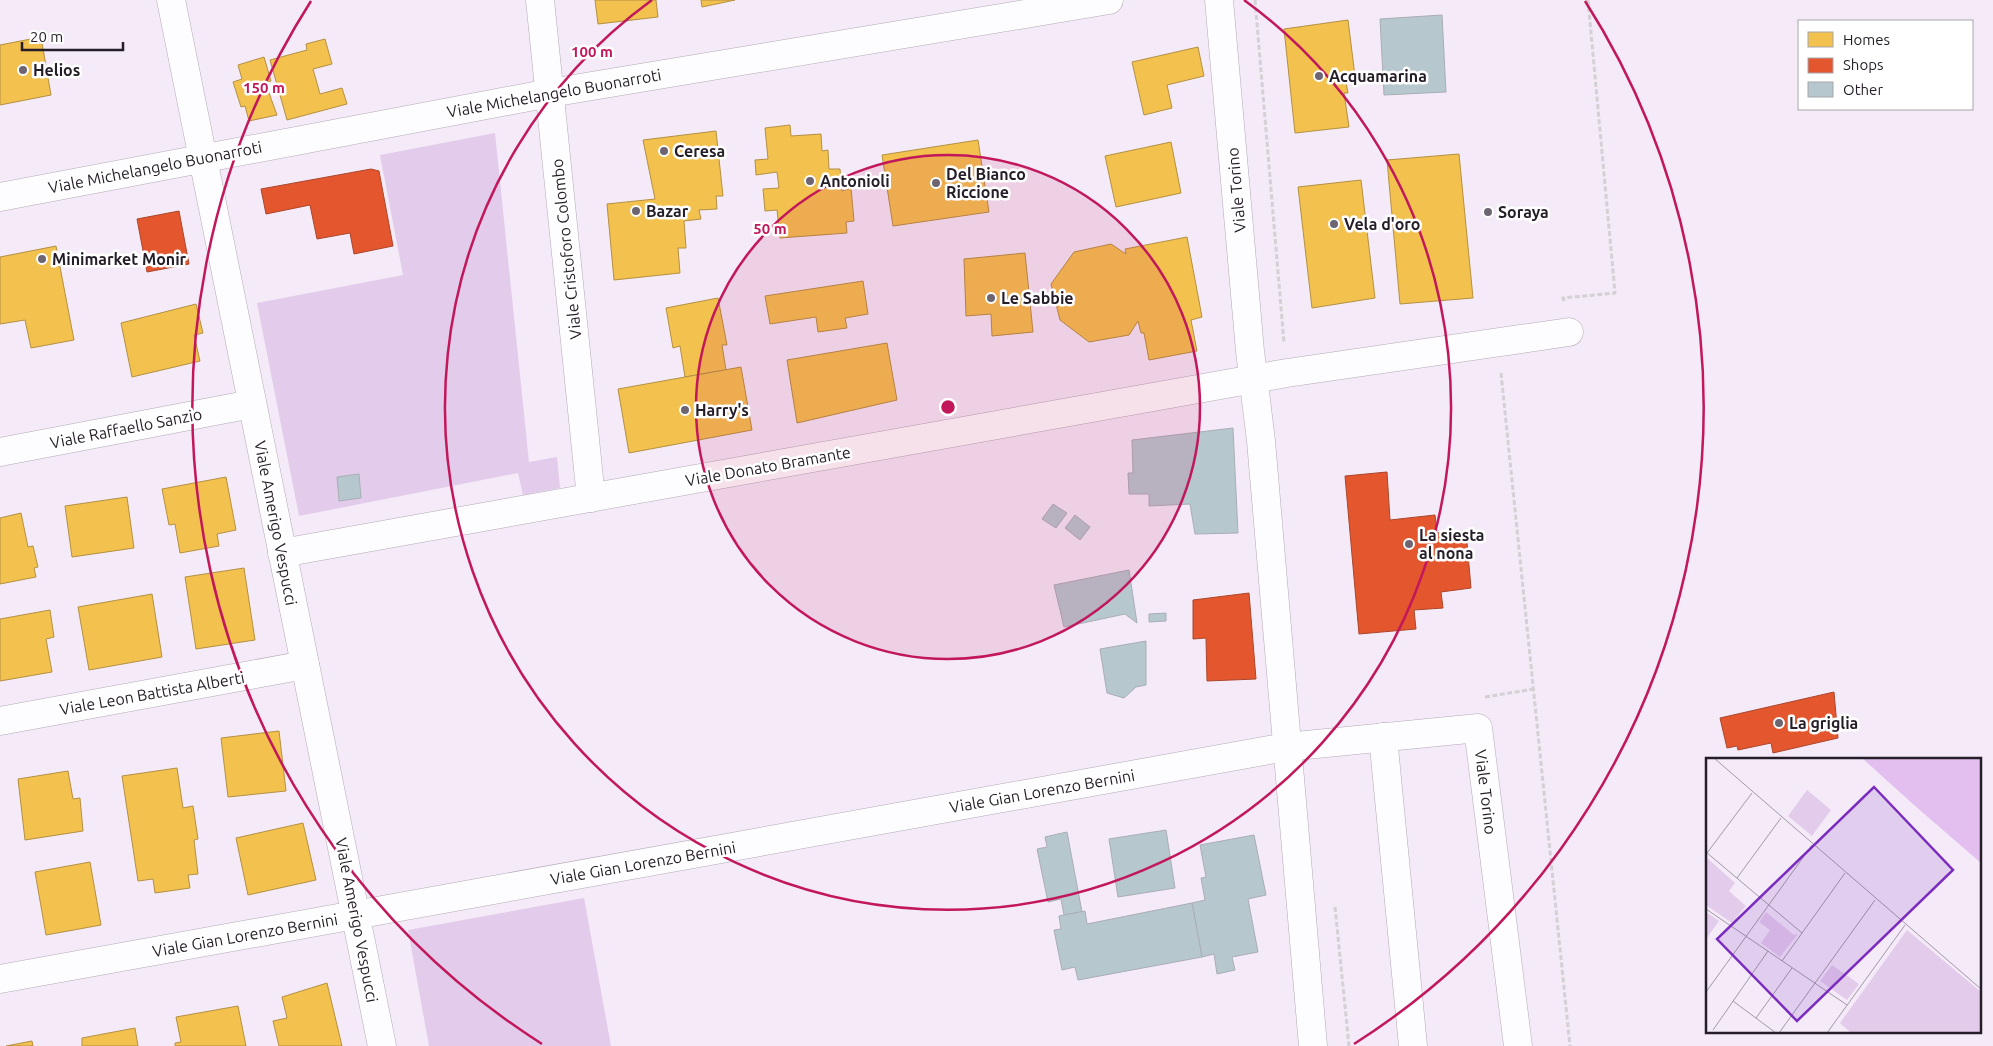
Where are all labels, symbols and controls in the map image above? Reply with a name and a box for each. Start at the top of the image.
scale bar [22,20,124,52]
legend [1798,20,1973,110]
text: 20 m [30,28,63,45]
text: Homes [1843,31,1890,48]
text: 100 m [571,43,613,60]
text: Shops [1843,56,1884,73]
place label: Helios [33,61,80,79]
marker: Helios [17,64,29,76]
street label: Viale Michelangelo Buonarroti [446,65,662,121]
place label: Acquamarina [1329,67,1427,85]
marker: Acquamarina [1313,70,1325,82]
text: 150 m [243,79,285,96]
text: Other [1843,81,1883,98]
street label: Viale Michelangelo Buonarroti [47,137,263,197]
place label: Ceresa [674,142,725,160]
marker: Ceresa [658,145,670,157]
street label: Viale Torino [1223,147,1249,233]
street label: Viale Cristoforo Colombo [548,158,584,340]
place label: Del Bianco Riccione [946,165,1026,201]
place label: Antonioli [820,172,890,190]
marker: Antonioli [804,175,816,187]
marker: Del Bianco Riccione [930,177,942,189]
place label: Bazar [646,202,689,220]
place label: Soraya [1498,203,1549,221]
marker: Bazar [630,205,642,217]
marker: Soraya [1482,206,1494,218]
place label: Vela d'oro [1344,215,1420,233]
marker: Vela d'oro [1328,218,1340,230]
text: 50 m [753,220,787,237]
place label: Minimarket Monir [52,250,187,268]
marker: Minimarket Monir [36,253,48,265]
place label: Le Sabbie [1001,289,1074,307]
marker: Le Sabbie [985,292,997,304]
centre of rings [939,398,957,416]
place label: Harry's [695,401,749,419]
street label: Viale Raffaello Sanzio [48,404,204,452]
marker: Harry's [679,404,691,416]
street label: Viale Amerigo Vespucci [251,439,301,607]
street label: Viale Donato Bramante [684,443,852,489]
place label: La siesta al nona [1419,526,1485,562]
marker: La siesta al nona [1403,538,1415,550]
street label: Viale Leon Battista Alberti [58,668,246,718]
place label: La griglia [1789,714,1858,732]
marker: La griglia [1773,717,1785,729]
street label: Viale Torino [1472,749,1500,835]
inset map [1706,758,1980,1034]
street label: Viale Gian Lorenzo Bernini [948,766,1136,816]
street label: Viale Amerigo Vespucci [332,836,382,1004]
street label: Viale Gian Lorenzo Bernini [549,838,737,888]
street label: Viale Gian Lorenzo Bernini [151,910,339,960]

